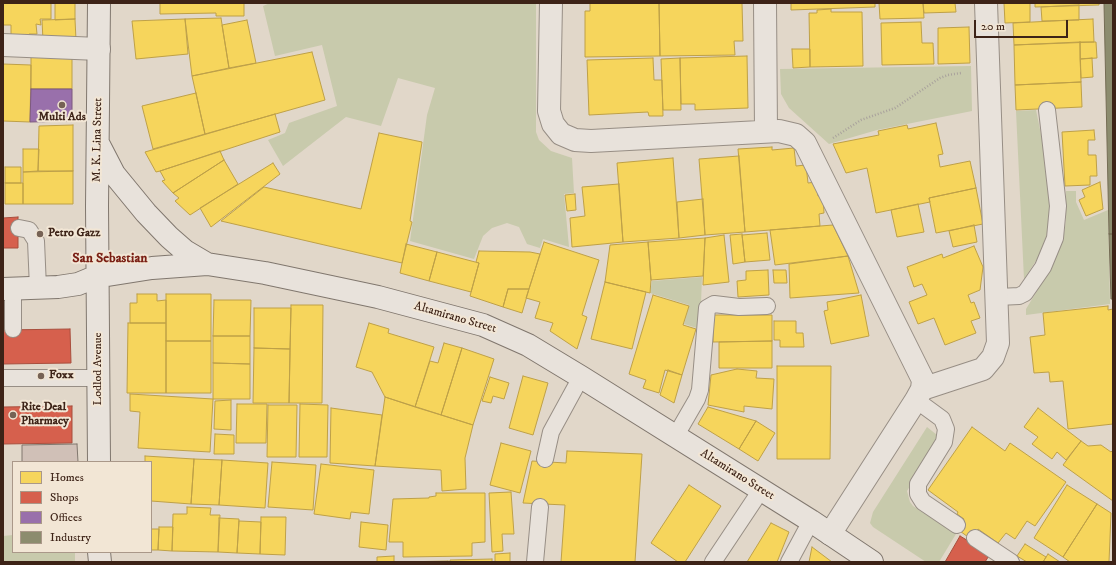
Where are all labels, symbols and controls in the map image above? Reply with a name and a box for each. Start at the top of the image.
scale bar [976,12,1070,38]
text: 20 m [981,19,1005,34]
street label: M. K. Lina Street [90,98,106,182]
marker: Multi Ads [57,100,67,110]
place label: Multi Ads [38,111,86,125]
place label: Petro Gazz [48,227,100,241]
marker: Petro Gazz [35,229,45,239]
district label: San Sebastian [72,251,148,267]
street label: Altamirano Street [412,299,498,337]
street label: Lodlod Avenue [92,332,106,406]
place label: Foxx [49,369,74,383]
marker: Foxx [36,371,46,381]
place label: Rite Deal Pharmacy [21,401,69,429]
marker: Rite Deal Pharmacy [8,410,18,420]
street label: Altamirano Street [697,446,777,504]
legend [12,461,152,553]
text: Homes [50,470,84,485]
text: Shops [50,490,78,505]
text: Offices [50,510,82,525]
text: Industry [50,530,91,545]

